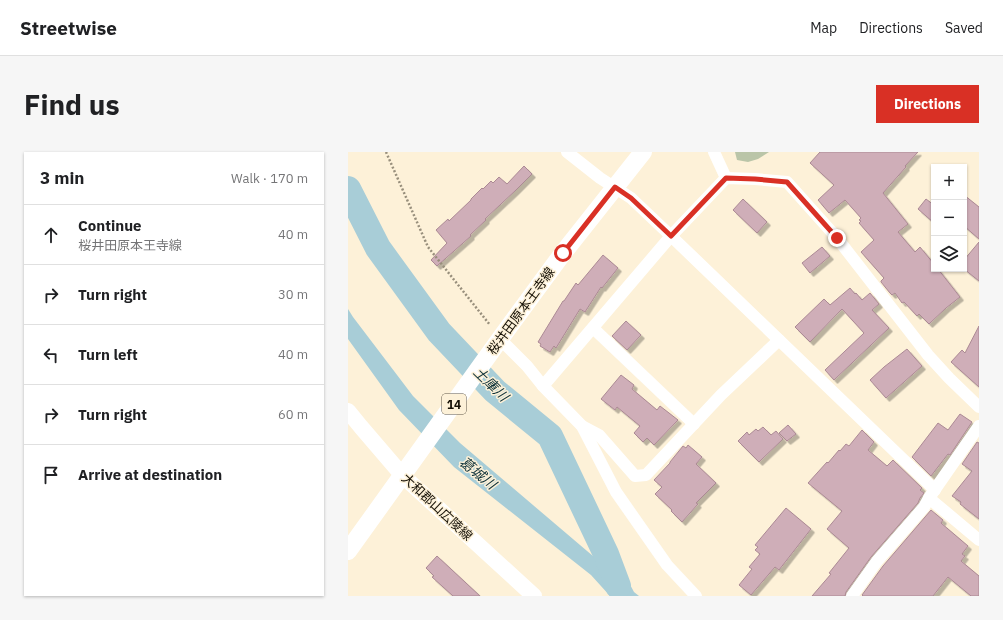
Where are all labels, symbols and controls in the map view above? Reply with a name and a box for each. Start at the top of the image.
text: Streetwise [20,16,117,40]
text: Map [810,19,837,37]
text: Directions [859,19,923,37]
text: Saved [945,19,983,37]
button: Directions [876,85,979,123]
text: Find us [24,86,120,123]
map controls [931,164,967,272]
button: + [931,164,967,200]
text: 3 min [40,167,84,189]
text: Walk · 170 m [231,170,308,187]
button: − [931,200,967,236]
text: Continue [78,216,142,235]
icon: ahead [40,224,62,246]
text: 40 m [278,226,308,243]
route end [828,229,846,247]
button: layers [931,236,967,272]
text: 桜井田原本王寺線 [78,237,182,254]
route start [554,244,572,262]
street label: 桜井田原本王寺線 [484,264,558,358]
icon: right [40,284,62,306]
text: Turn right [78,285,147,304]
text: 30 m [278,286,308,303]
icon: left [40,344,62,366]
text: Turn left [78,345,138,364]
text: 40 m [278,346,308,363]
water label: 土庫川 [470,363,514,406]
road number: 14 [442,394,466,414]
icon: right [40,404,62,426]
text: Turn right [78,405,147,424]
text: 60 m [278,406,308,423]
water label: 葛城川 [456,453,502,494]
icon: arrive [40,464,62,486]
text: Arrive at destination [78,465,222,484]
street label: 大和郡山広陵線 [398,470,476,544]

